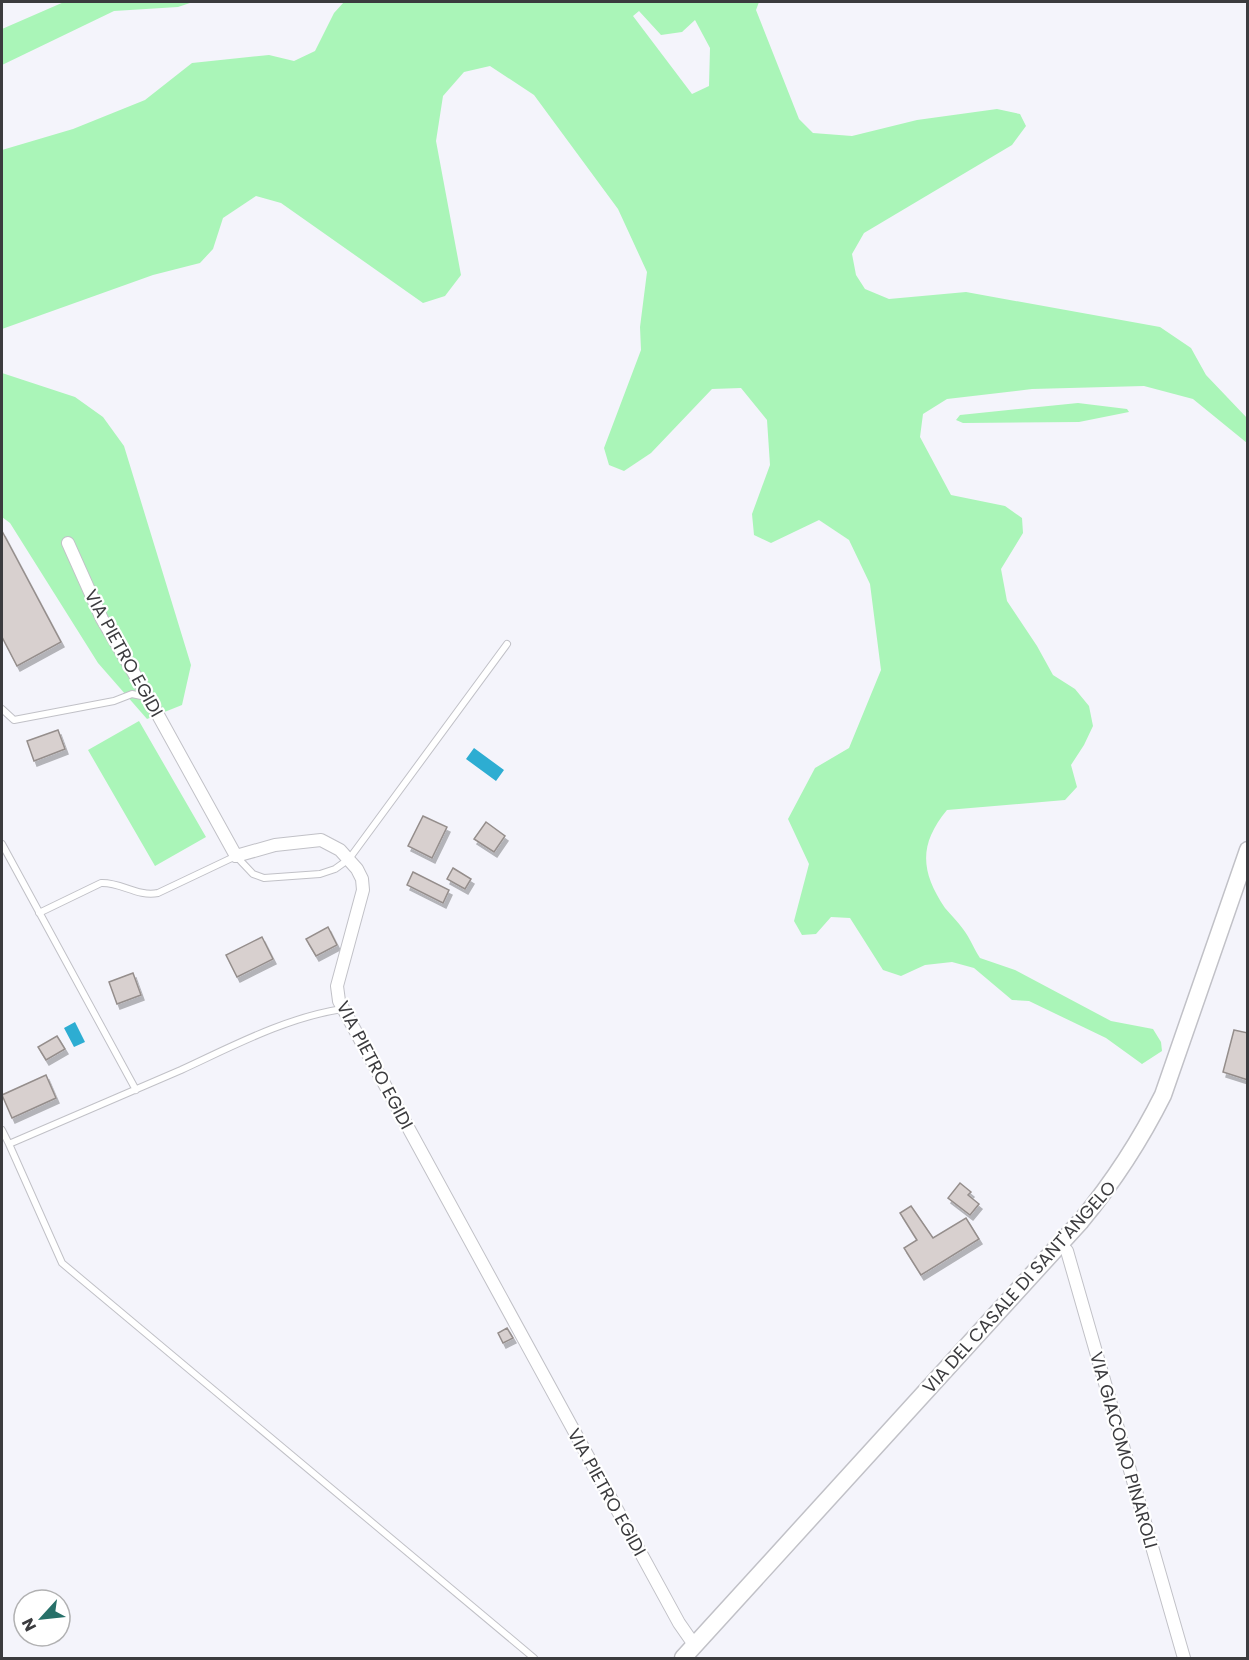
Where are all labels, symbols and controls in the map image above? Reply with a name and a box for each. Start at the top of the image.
street label: VIA PIETRO EGIDI [79,585,169,721]
street label: VIA PIETRO EGIDI [331,996,419,1134]
street label: VIA DEL CASALE DI SANT'ANGELO [917,1175,1121,1399]
street label: VIA GIACOMO PINAROLI [1084,1349,1164,1551]
street label: VIA PIETRO EGIDI [562,1424,652,1560]
north arrow [12,1588,72,1648]
text: N [16,1614,42,1635]

